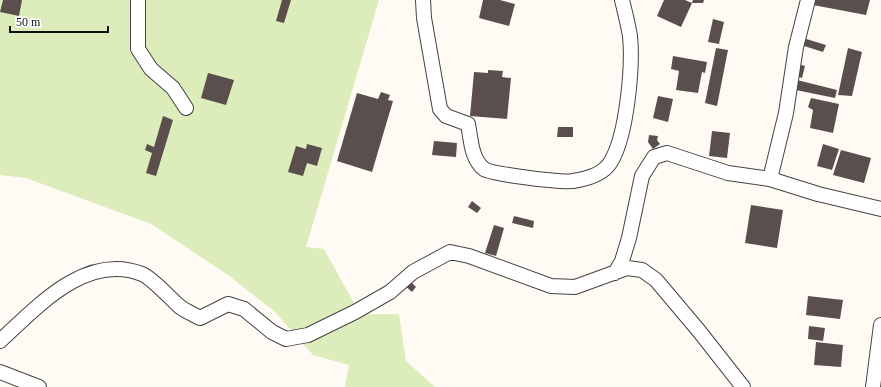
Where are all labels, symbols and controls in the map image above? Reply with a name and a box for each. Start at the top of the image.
scale bar [10,8,108,34]
text: 50 m [16,15,41,29]

